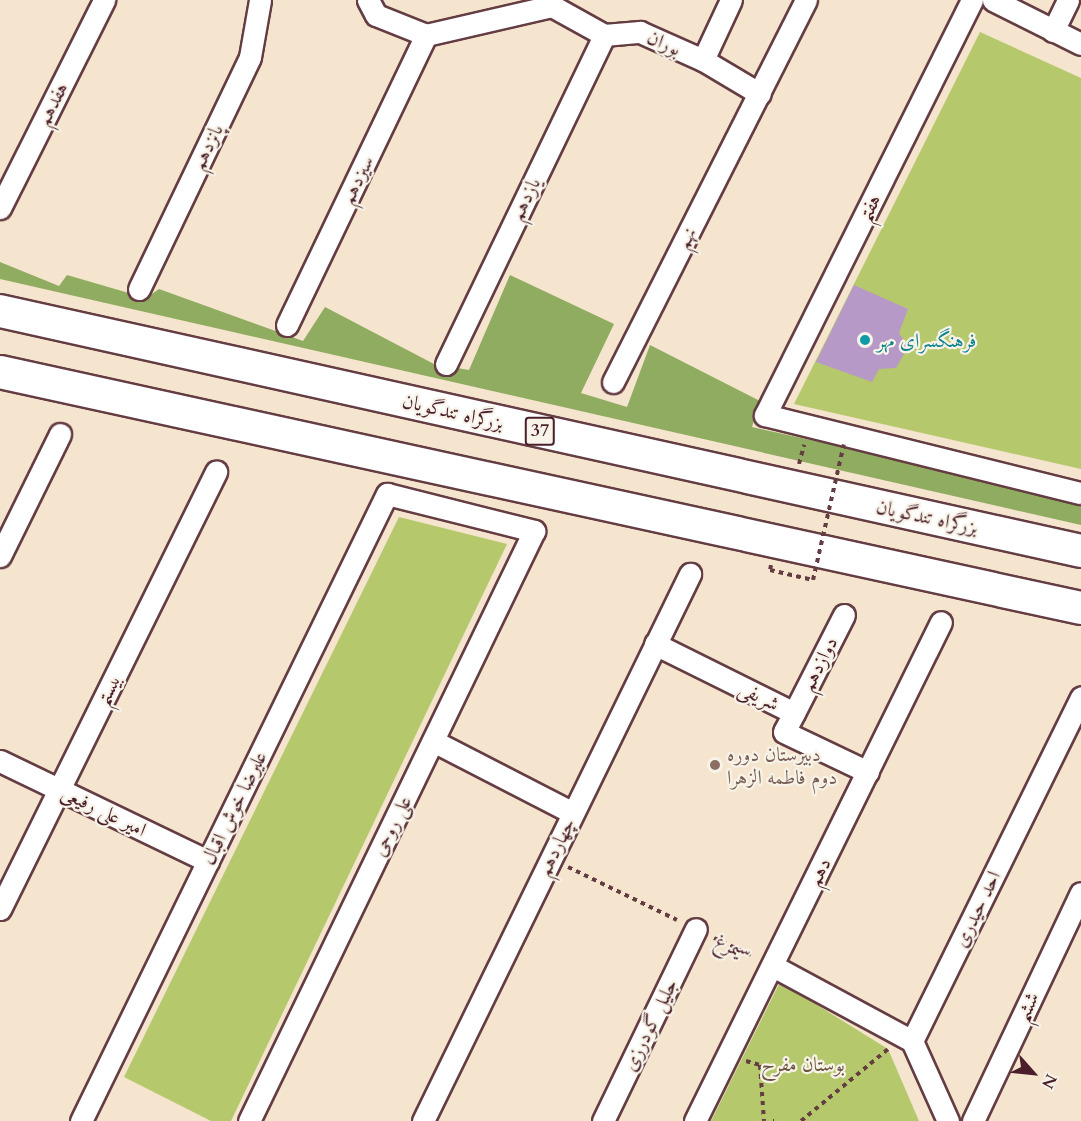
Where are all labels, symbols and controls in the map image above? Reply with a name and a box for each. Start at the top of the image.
street label: بوران [643,25,685,61]
street label: هفدهم [31,78,73,130]
street label: پانزدهم [186,120,228,174]
street label: سیزدهم [335,152,379,208]
street label: یازدهم [504,174,546,224]
street label: هفتم [852,190,886,226]
street label: نهم [671,223,701,253]
place label: فرهنگسرای مهر [877,328,976,352]
marker: فرهنگسرای مهر [858,333,872,347]
street label: بزرگراه تندگویان [400,389,506,435]
road number: 37 [524,416,556,446]
street label: بزرگراه تندگویان [874,495,980,539]
street label: دوازدهم [795,633,843,695]
street label: بیستم [90,670,126,710]
street label: شریفی [735,676,783,716]
place label: دبیرستان دوره دوم فاطمه الزهرا [727,742,837,789]
street label: علیرضا خوش اقبال [196,747,272,869]
marker: دبیرستان دوره دوم فاطمه الزهرا [708,758,722,772]
street label: امیر علی رفیعی [58,780,150,842]
street label: علی روحی [367,792,417,860]
street label: چهاردهم [532,814,580,880]
street label: دهم [802,854,836,890]
street label: احد حیدری [948,867,1006,951]
street label: سیمرغ [711,928,755,966]
street label: جلیل گودرزی [617,975,683,1075]
street label: ششم [1010,988,1044,1026]
north arrow [1003,1043,1063,1103]
park label: بوستان مفرح [761,1052,845,1076]
text: N [1036,1070,1062,1092]

